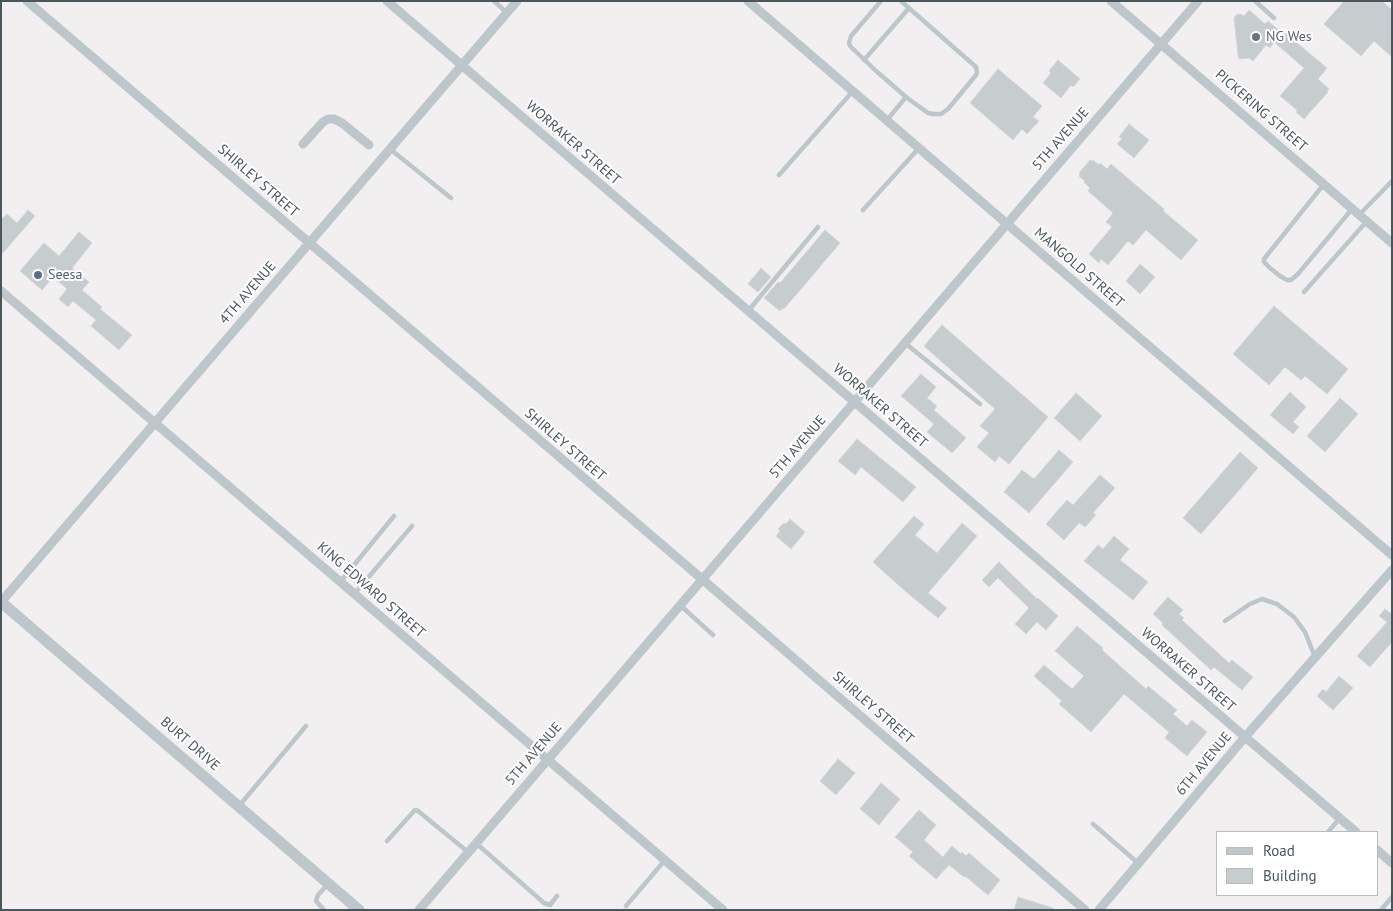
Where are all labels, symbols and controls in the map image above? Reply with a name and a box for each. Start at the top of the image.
place label: NG Wes [1266,29,1312,45]
marker: NG Wes [1250,31,1262,43]
street label: PICKERING STREET [1212,66,1310,156]
street label: WORRAKER STREET [522,97,624,189]
street label: 5TH AVENUE [1029,104,1093,174]
street label: SHIRLEY STREET [214,141,302,221]
street label: MANGOLD STREET [1031,225,1127,311]
street label: 4TH AVENUE [216,258,280,328]
place label: Seesa [48,267,82,283]
marker: Seesa [32,269,44,281]
street label: WORRAKER STREET [829,360,931,452]
street label: SHIRLEY STREET [521,405,609,485]
street label: 5TH AVENUE [766,412,830,482]
street label: KING EDWARD STREET [314,539,428,641]
street label: WORRAKER STREET [1137,624,1239,716]
street label: SHIRLEY STREET [829,668,917,748]
street label: BURT DRIVE [157,714,223,774]
street label: 5TH AVENUE [502,719,566,789]
street label: 6TH AVENUE [1173,729,1235,799]
legend [1216,831,1378,896]
text: Road [1263,841,1295,860]
text: Building [1263,866,1317,885]

